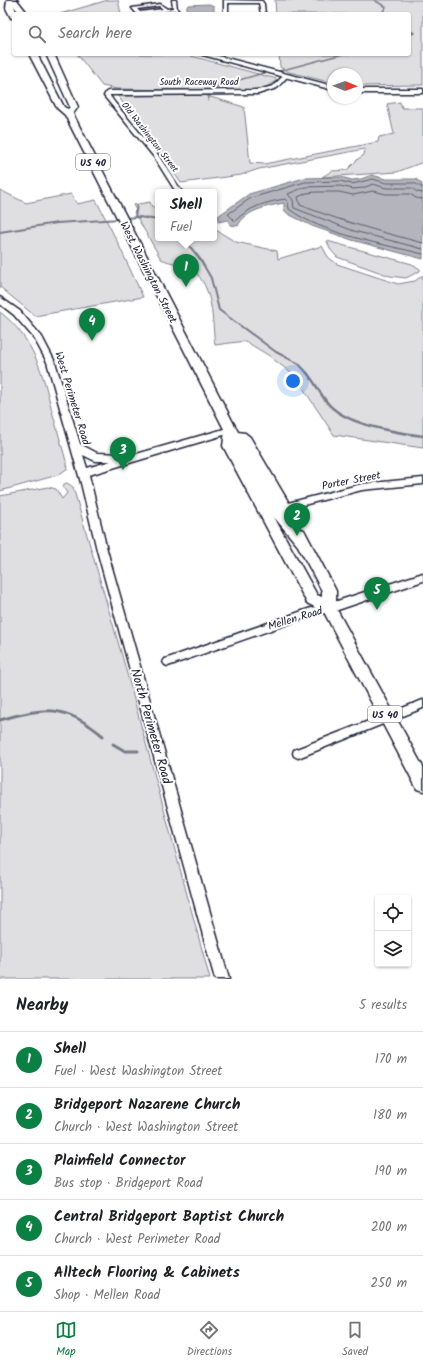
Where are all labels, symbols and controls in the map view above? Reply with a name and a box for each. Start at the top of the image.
search box [12,12,411,56]
text: Search here [58,22,132,46]
icon: search [26,23,48,45]
north arrow [327,68,363,104]
street label: South Raceway Road [160,75,239,90]
street label: Old Washington Street [117,99,182,176]
road number: US 40 [76,154,110,170]
popup [155,189,217,241]
text: Shell [170,193,202,217]
text: Fuel [170,217,192,238]
street label: West Washington Street [115,218,182,327]
pin: 1 [173,254,199,287]
pin: 4 [79,308,105,341]
street label: West Perimeter Road [49,349,95,448]
your location [283,371,303,391]
pin: 3 [110,437,136,470]
street label: Porter Street [320,466,383,496]
pin: 2 [284,503,310,536]
pin: 5 [364,577,390,610]
street label: Mellen Road [266,602,325,636]
street label: North Perimeter Road [124,666,177,787]
road number: US 40 [368,706,402,722]
map controls [375,895,411,967]
button: locate [375,895,411,931]
button: layers [375,931,411,967]
text: Nearby [16,992,68,1019]
text: 5 results [359,995,407,1016]
text: Shell [54,1037,86,1061]
text: 1 [27,1049,31,1070]
text: 170 m [375,1049,407,1070]
text: Fuel · West Washington Street [54,1061,222,1082]
text: Bridgeport Nazarene Church [54,1093,241,1117]
text: 2 [25,1105,33,1126]
text: 180 m [373,1105,407,1126]
text: Church · West Washington Street [54,1117,238,1138]
text: Plainfield Connector [54,1149,185,1173]
text: 3 [25,1161,33,1182]
text: 190 m [375,1161,407,1182]
text: Bus stop · Bridgeport Road [54,1173,202,1194]
text: Central Bridgeport Baptist Church [54,1205,284,1229]
text: 4 [25,1217,33,1238]
text: 200 m [371,1217,407,1238]
text: Church · West Perimeter Road [54,1229,220,1250]
text: Alltech Flooring & Cabinets [54,1261,240,1285]
text: 5 [26,1273,32,1294]
text: 250 m [370,1273,407,1294]
text: Shop · Mellen Road [54,1285,160,1306]
tab: Map [55,1319,77,1361]
tab: Directions [187,1319,232,1361]
tab: Saved [342,1319,368,1361]

